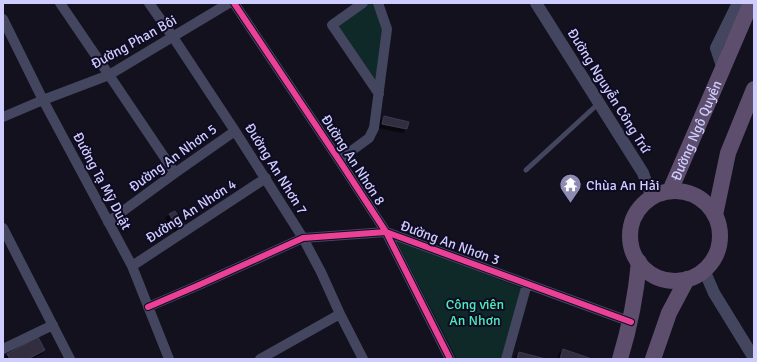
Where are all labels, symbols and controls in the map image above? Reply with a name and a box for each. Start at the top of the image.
street label: Đường Phan Bôi [88,11,180,73]
street label: Đường Nguyễn Công Trứ [564,25,655,158]
street label: Đường Ngô Quyền [667,78,725,183]
street label: Đường An Nhơn 8 [317,112,389,208]
street label: Đường An Nhơn 5 [126,120,220,196]
street label: Đường An Nhơn 7 [241,120,311,218]
street label: Đường Tạ Mỹ Duật [69,129,135,233]
temple icon: Chùa An Hải [558,172,584,205]
street label: Đường An Nhơn 4 [143,175,240,247]
place label: Chùa An Hải [586,177,660,194]
street label: Đường An Nhơn 3 [398,217,502,269]
park label: Công viên An Nhơn [446,296,504,329]

